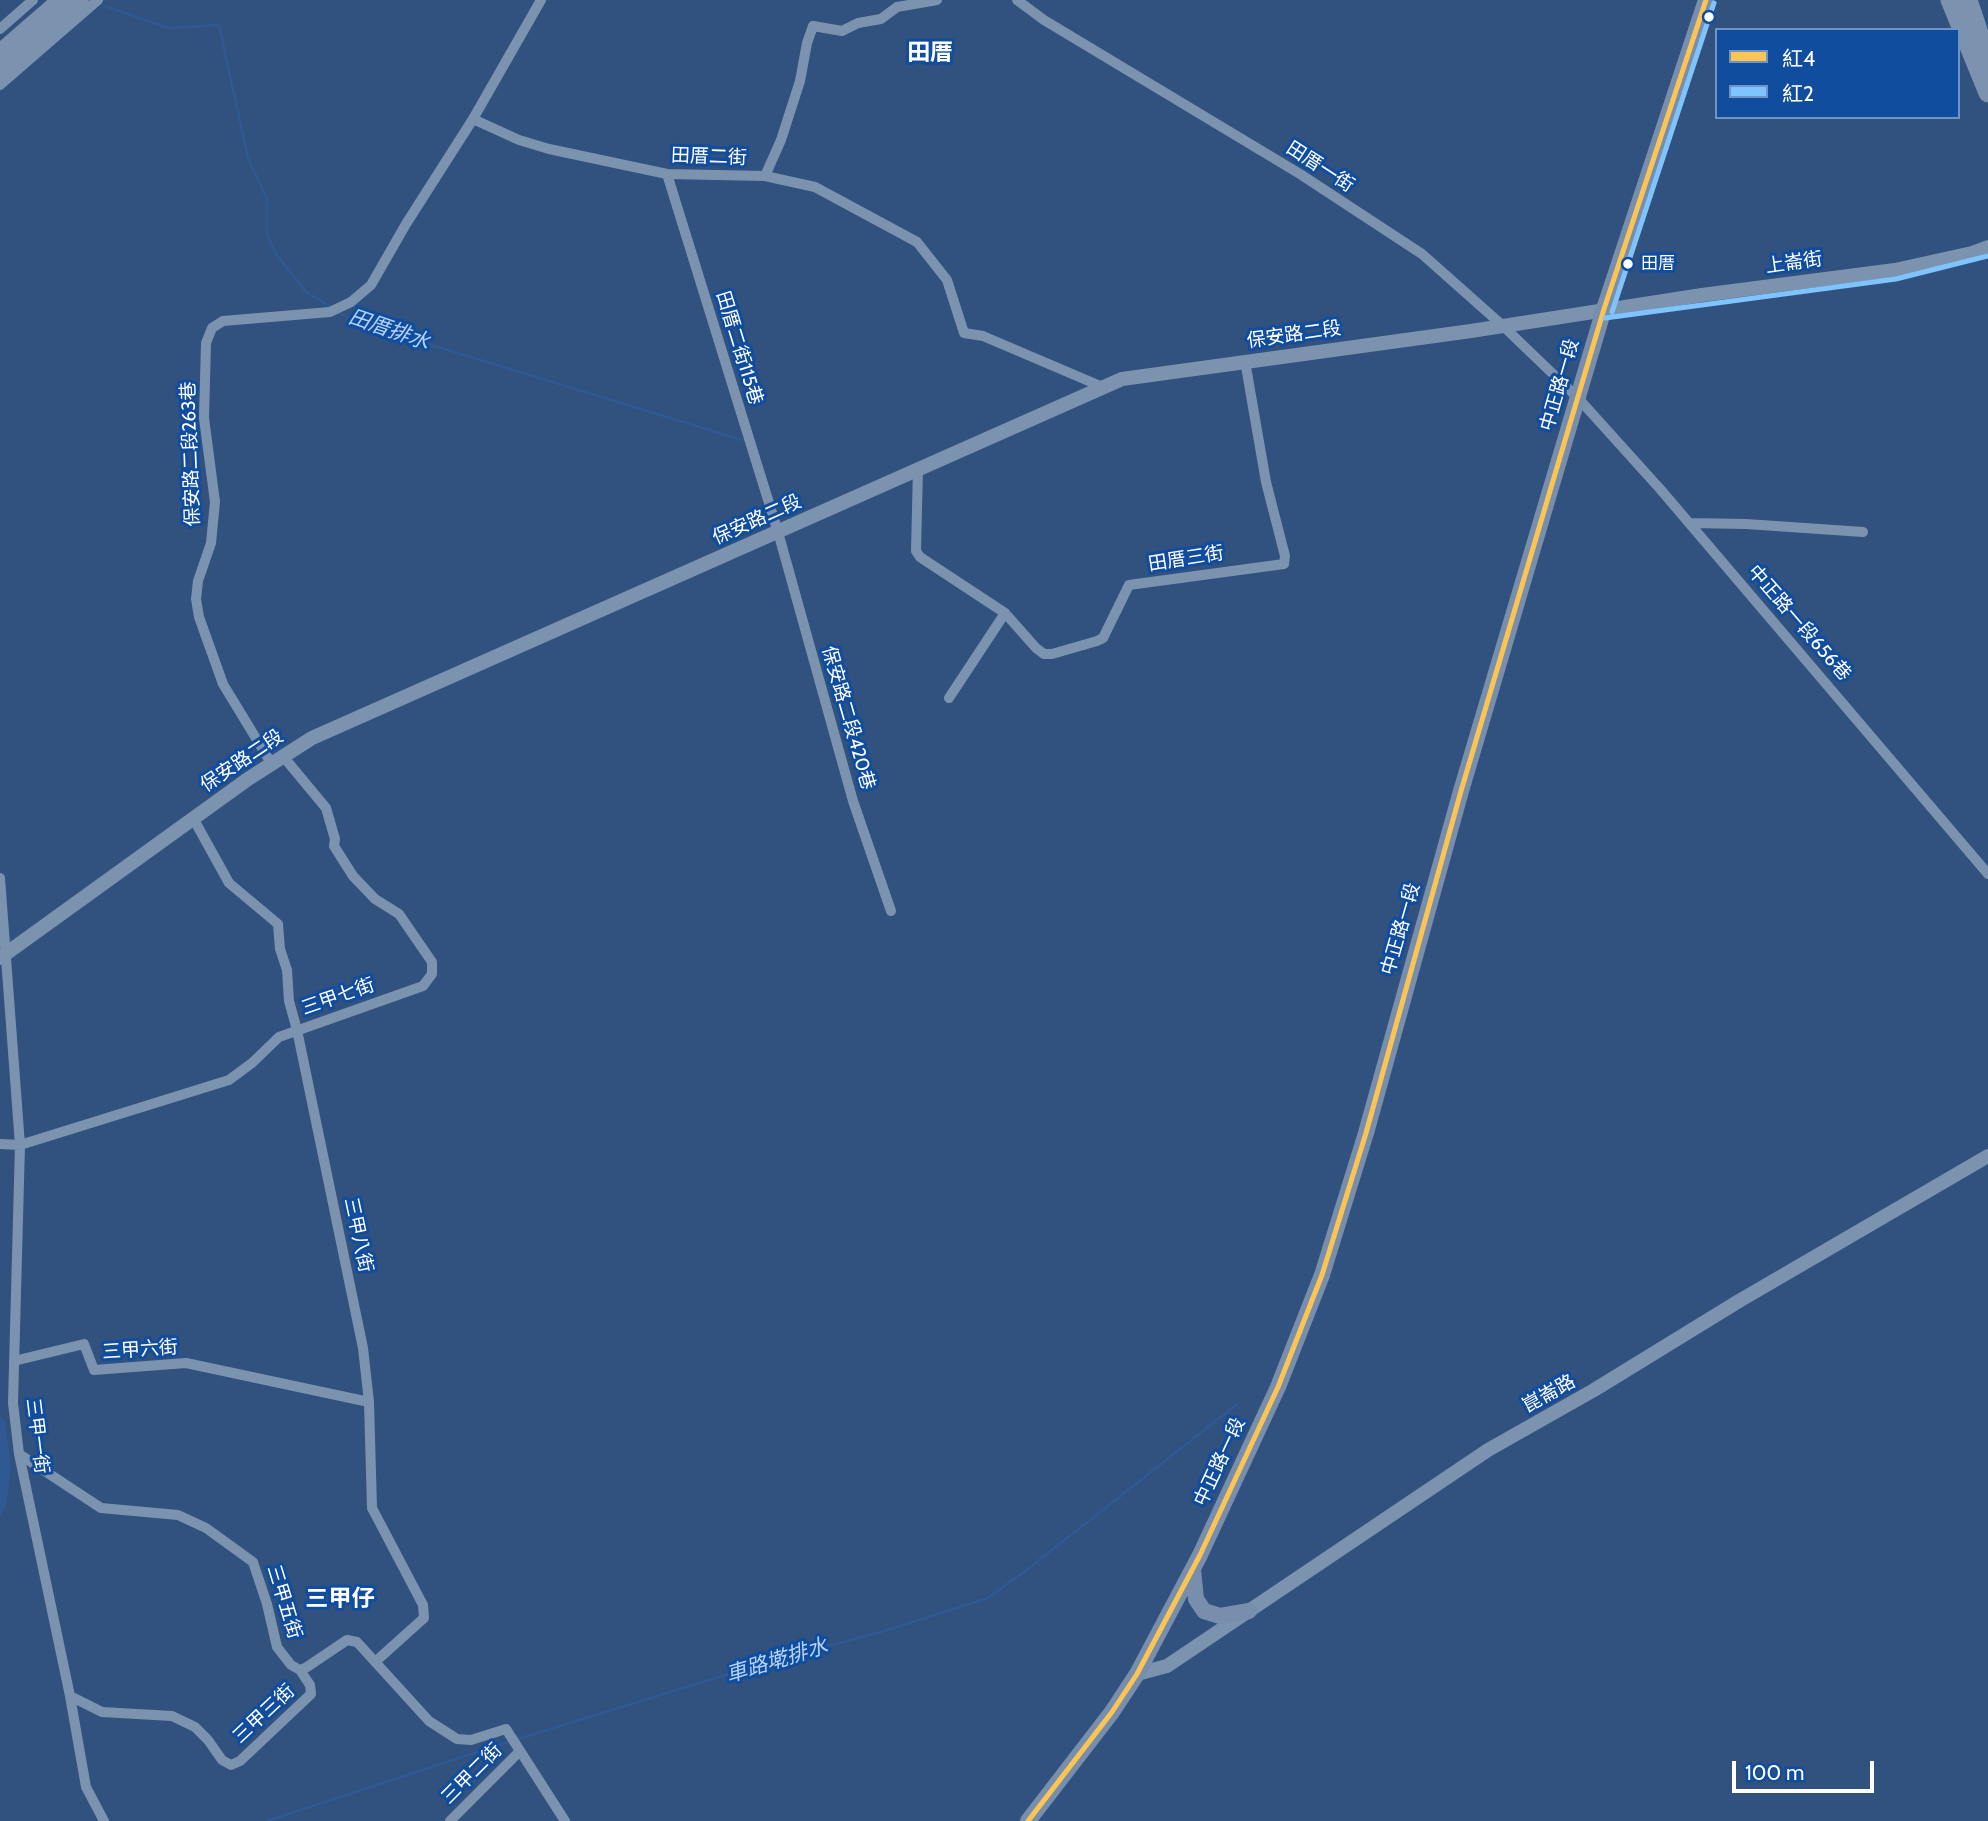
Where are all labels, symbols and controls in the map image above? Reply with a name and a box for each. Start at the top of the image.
unlabelled marker [1702,10,1716,24]
legend [1715,28,1960,119]
district label: 田厝 [907,39,953,67]
text: 紅4 [1782,46,1815,71]
text: 紅2 [1782,81,1814,106]
street label: 田厝一街 [1282,137,1358,197]
street label: 田厝二街 [671,144,747,170]
street label: 上崙街 [1764,248,1824,278]
place label: 田厝 [1641,254,1675,274]
marker: 田厝 [1621,257,1635,271]
street label: 田厝二街115巷 [711,288,767,408]
water label: 田厝排水 [345,304,433,356]
street label: 保安路二段 [1245,317,1343,353]
street label: 中正路一段 [1536,336,1584,434]
street label: 保安路二段263巷 [177,381,205,527]
street label: 保安路二段 [709,490,805,550]
street label: 田厝三街 [1147,542,1225,576]
street label: 中正路一段656巷 [1743,560,1855,686]
street label: 保安路二段420巷 [817,644,879,792]
street label: 保安路二段 [196,725,288,797]
street label: 中正路一段 [1377,880,1425,978]
street label: 三甲七街 [298,974,378,1020]
street label: 三甲八街 [339,1195,377,1275]
street label: 三甲六街 [101,1336,179,1364]
street label: 崑崙路 [1519,1370,1579,1418]
street label: 三甲一街 [21,1397,53,1475]
street label: 中正路一段 [1190,1414,1250,1510]
street label: 三甲五街 [262,1562,306,1642]
district label: 三甲仔 [306,1585,374,1613]
water label: 車路墘排水 [723,1634,831,1688]
street label: 三甲三街 [228,1680,300,1748]
street label: 三甲二街 [437,1739,507,1809]
scale bar [1736,1748,1878,1792]
text: 100 m [1745,1760,1804,1785]

